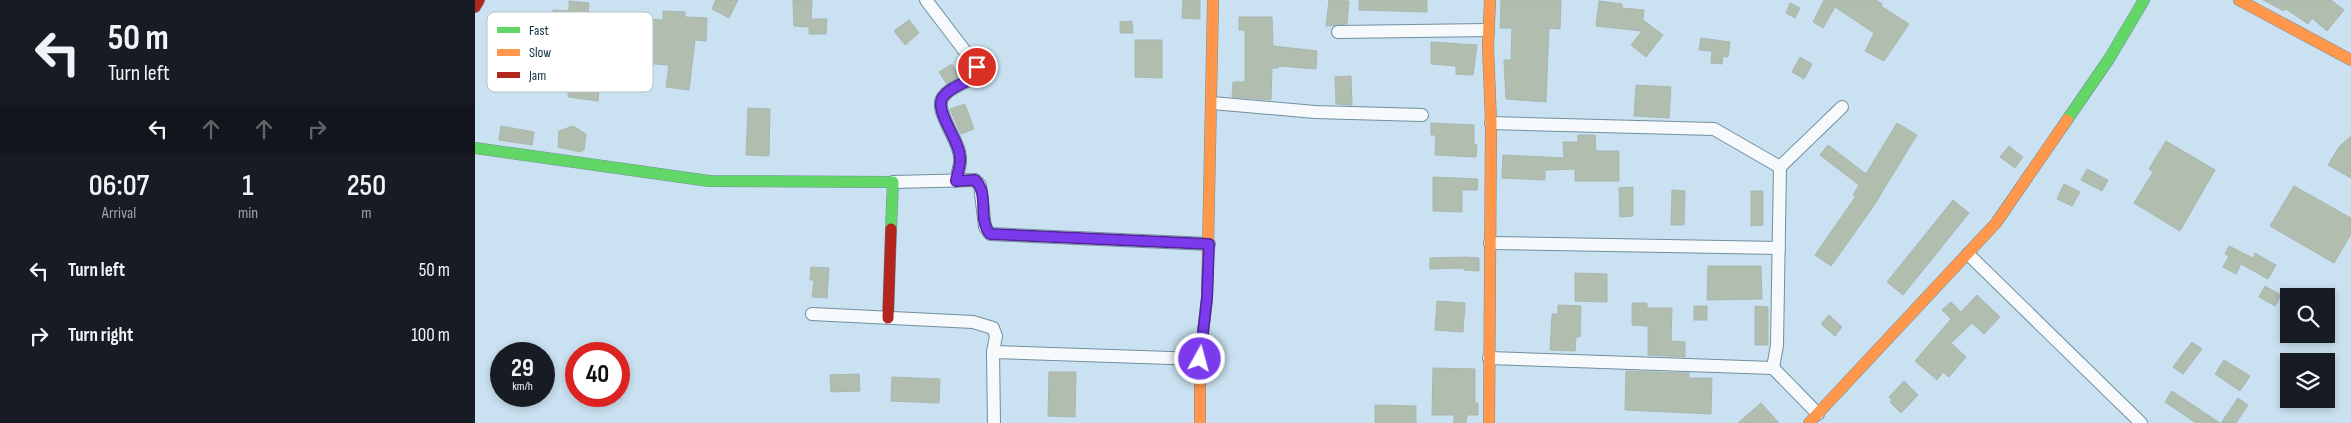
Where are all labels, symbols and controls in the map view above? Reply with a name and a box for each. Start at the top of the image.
legend [487,12,653,92]
text: 50 m [108,17,169,60]
icon: left [25,20,90,85]
text: Fast [529,22,549,39]
text: Slow [529,44,551,61]
pin [956,46,998,88]
icon: arrive [963,53,991,81]
text: Turn left [108,60,170,87]
text: Jam [528,67,546,84]
icon: left [144,115,172,143]
icon: ahead [197,115,225,143]
icon: ahead [250,115,278,143]
icon: right [303,115,331,143]
text: 06:07 [89,168,149,204]
text: 1 [242,168,254,204]
text: 250 [347,168,386,204]
text: Arrival [102,204,136,223]
text: min [238,204,258,223]
text: m [361,204,372,223]
icon: left [25,257,53,285]
text: Turn left [68,259,125,282]
text: 50 m [419,259,450,282]
map controls [2280,288,2335,408]
button: search [2280,288,2335,343]
icon: right [25,322,53,350]
text: Turn right [68,324,133,347]
text: 100 m [411,324,450,347]
position arrow [1173,332,1225,384]
speed limit sign: 40 [565,342,630,407]
text: 29 [511,353,534,384]
button: layers [2280,353,2335,408]
text: km/h [512,379,533,394]

